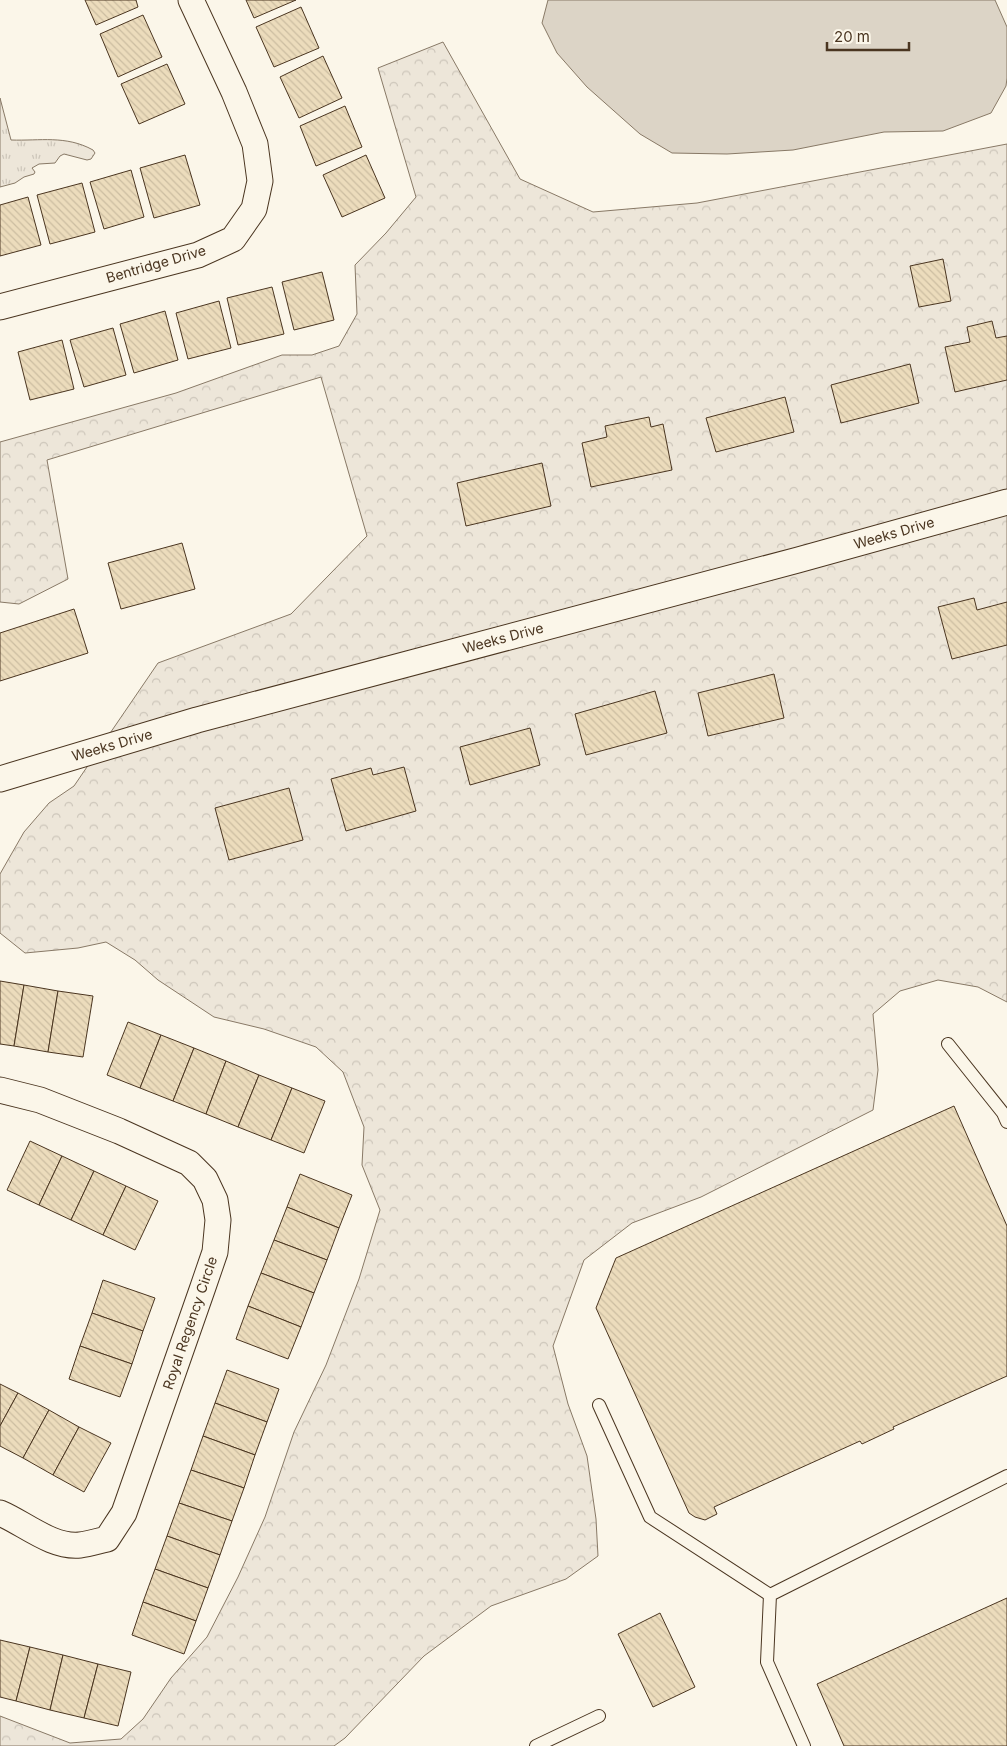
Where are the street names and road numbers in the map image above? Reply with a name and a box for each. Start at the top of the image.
street label: Bentridge Drive [104,241,208,286]
street label: Weeks Drive [852,513,936,552]
street label: Weeks Drive [461,619,545,656]
street label: Weeks Drive [70,725,154,764]
street label: Royal Regency Circle [159,1254,220,1392]

